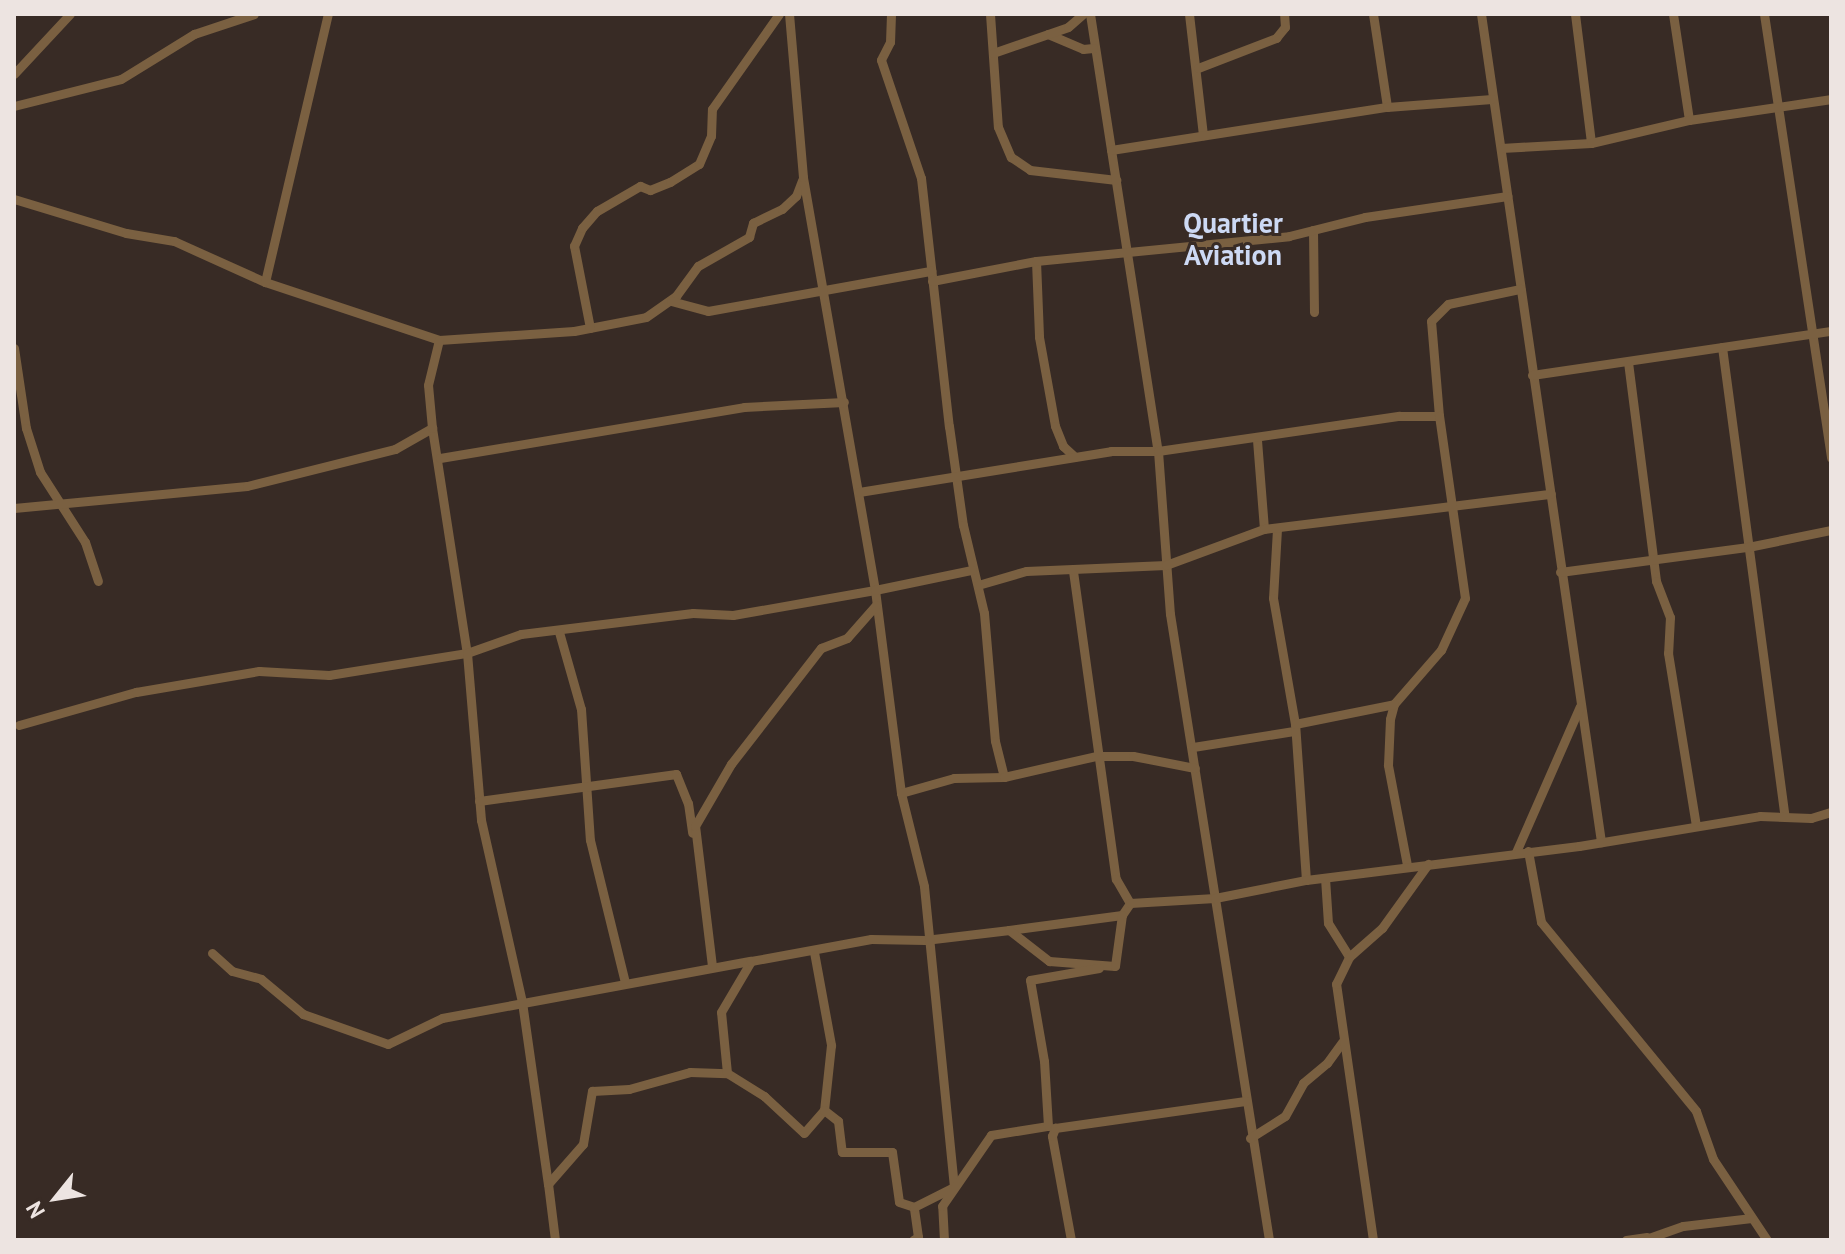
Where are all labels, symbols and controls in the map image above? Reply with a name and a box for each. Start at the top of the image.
district label: Quartier Aviation [1183,206,1283,272]
north arrow [16,1158,96,1238]
text: N [19,1197,51,1223]

